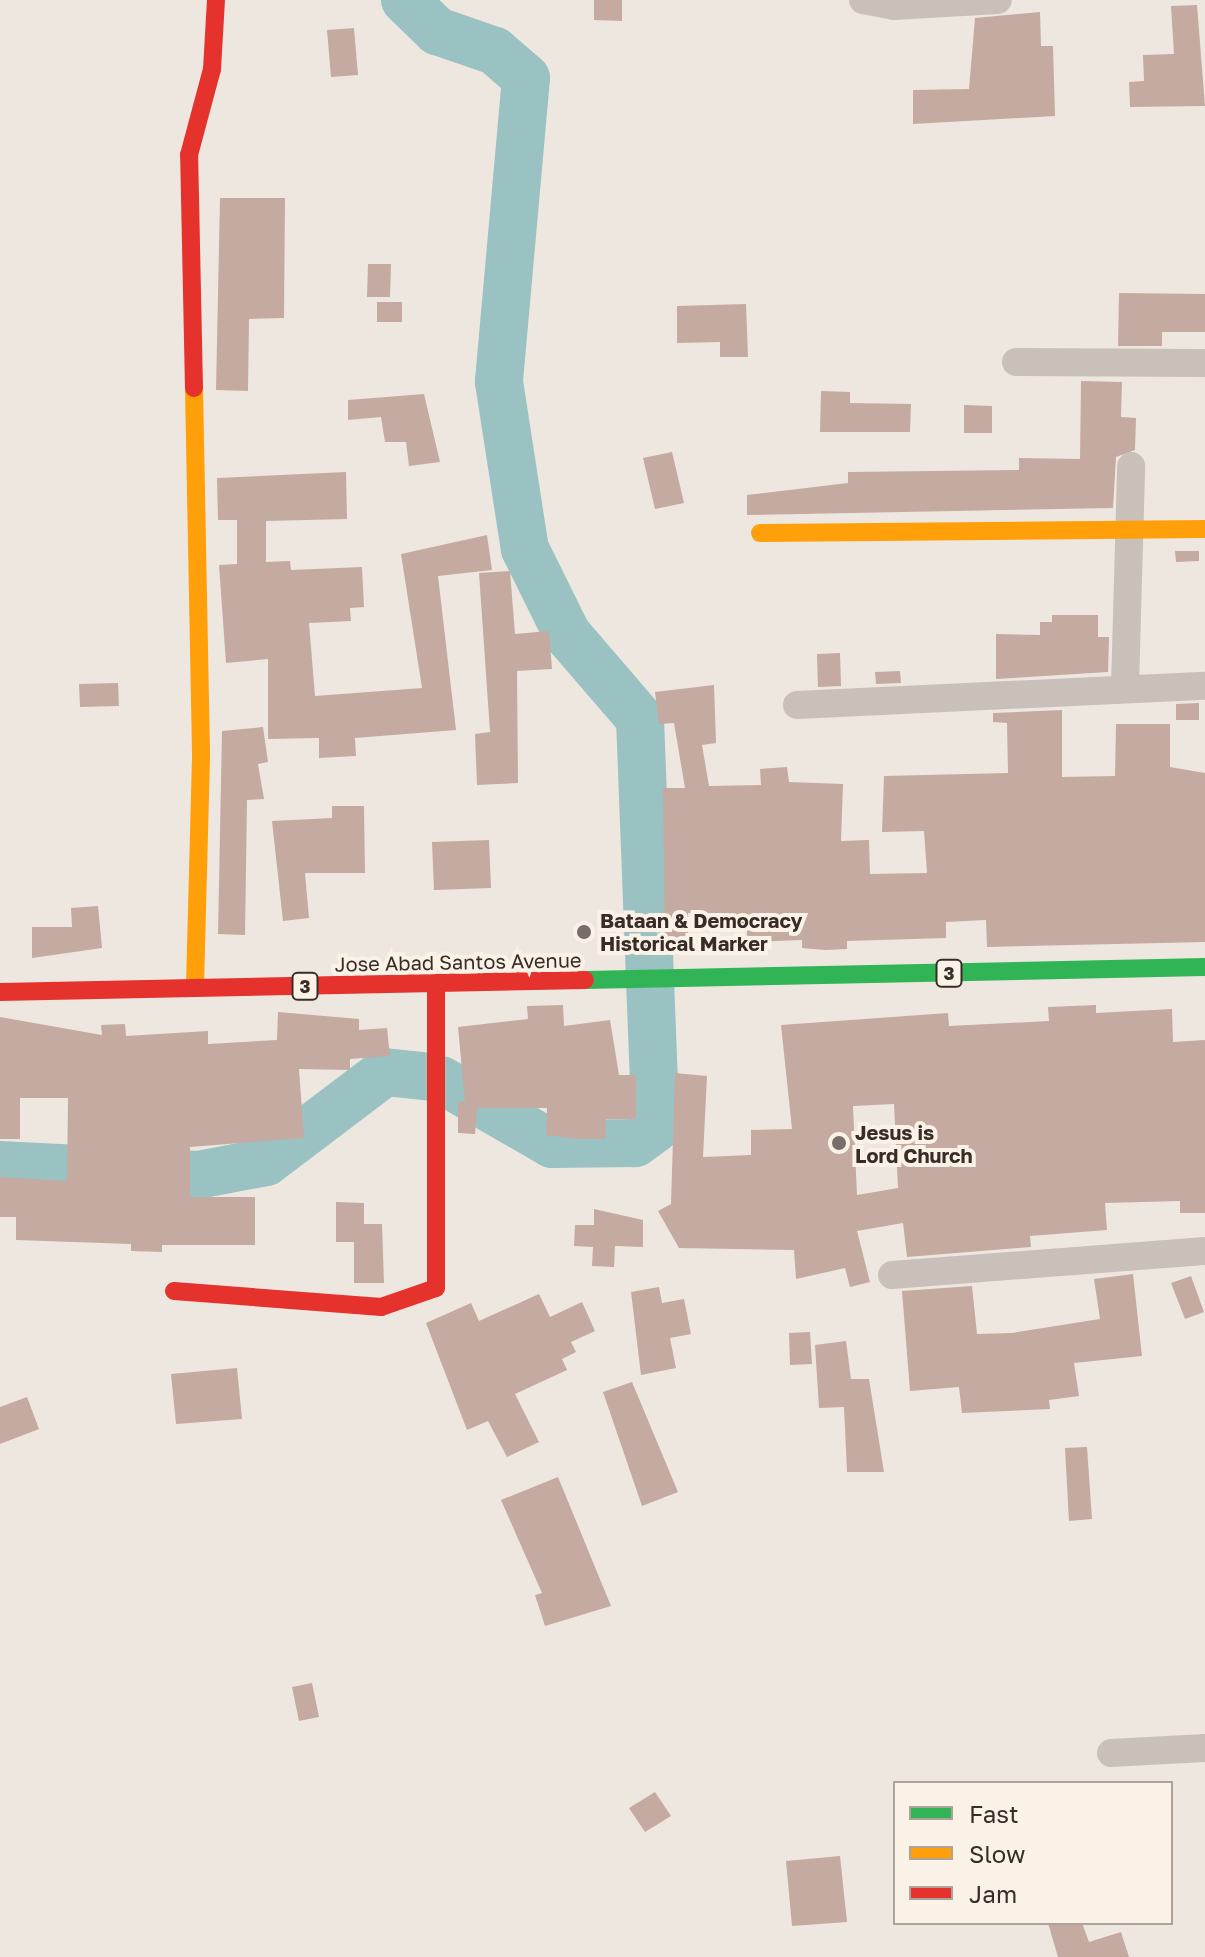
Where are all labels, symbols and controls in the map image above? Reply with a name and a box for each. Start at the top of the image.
place label: Bataan & Democracy Historical Marker [600,908,803,955]
marker: Bataan & Democracy Historical Marker [575,923,593,941]
street label: Jose Abad Santos Avenue [334,948,582,976]
road number: 3 [935,959,963,987]
road number: 3 [291,972,319,1000]
place label: Jesus is Lord Church [855,1120,973,1167]
marker: Jesus is Lord Church [830,1134,848,1152]
legend [893,1781,1173,1925]
text: Fast [969,1799,1019,1828]
text: Slow [969,1839,1025,1868]
text: Jam [969,1879,1017,1908]

